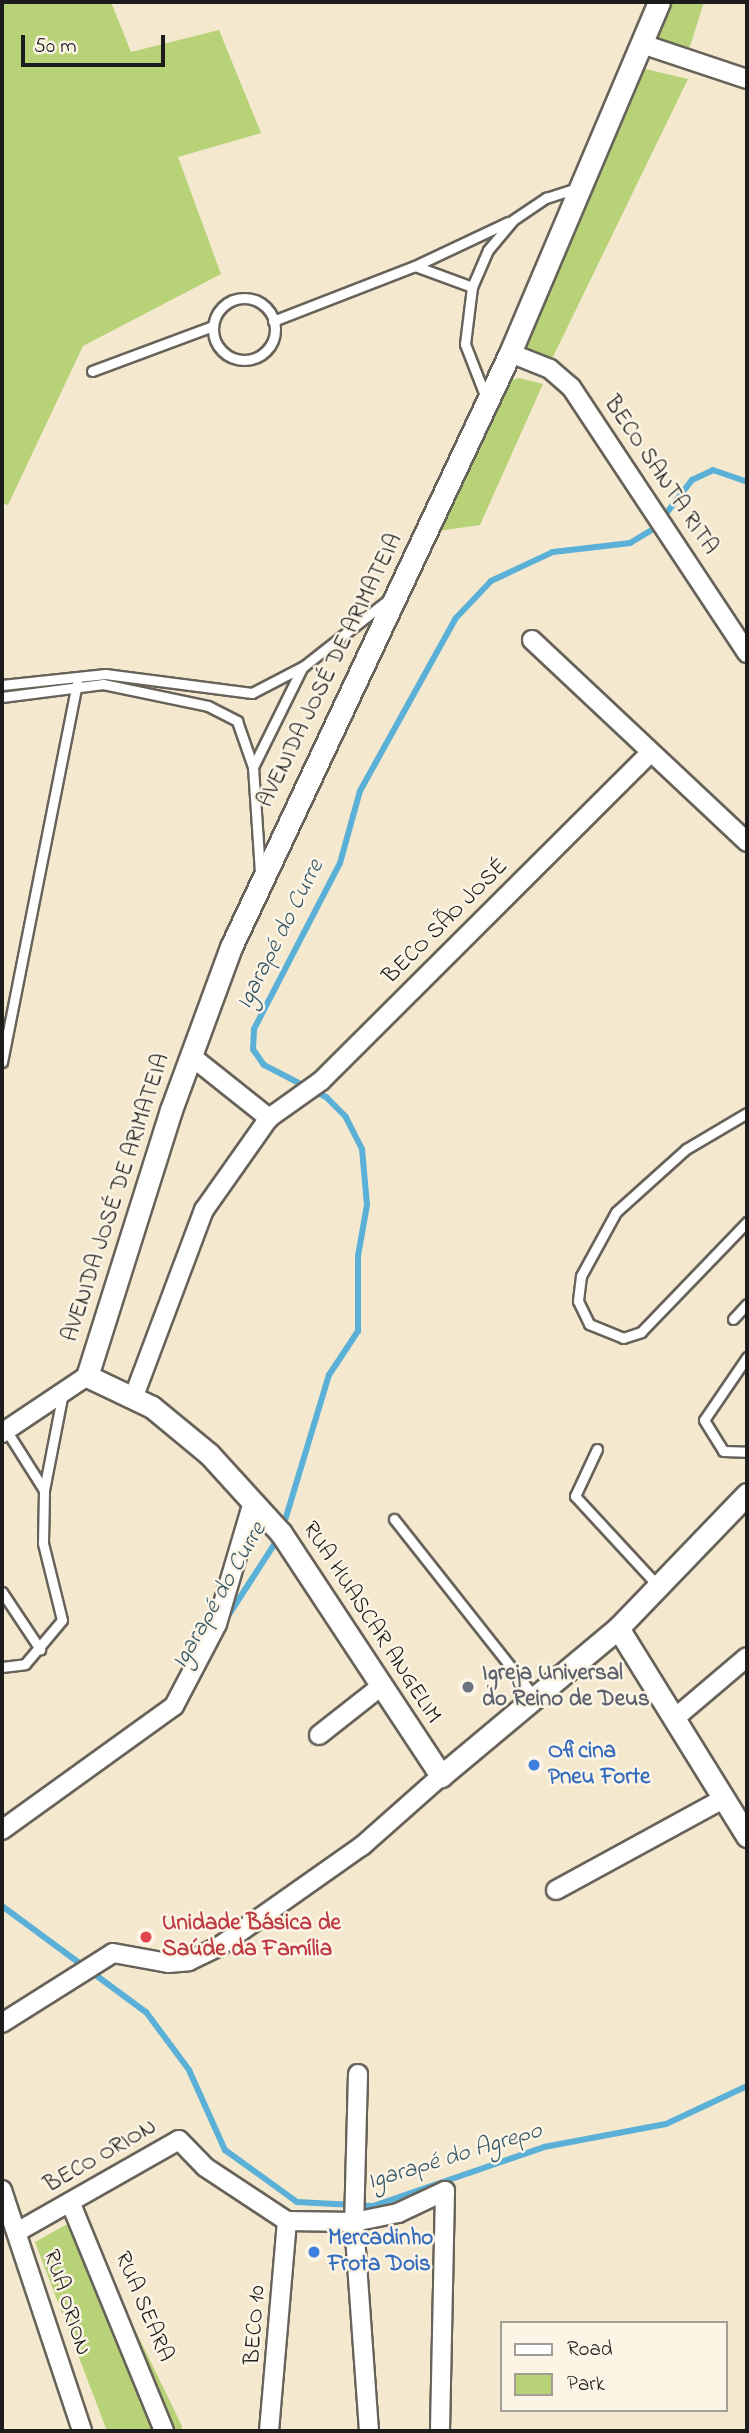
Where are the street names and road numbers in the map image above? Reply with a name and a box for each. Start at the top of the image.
street label: BECO SANTA RITA [597,391,723,561]
street label: AVENIDA JOSÉ DE ARIMATEIA [253,530,409,812]
street label: BECO SÃO JOSÉ [378,854,514,990]
street label: AVENIDA JOSÉ DE ARIMATEIA [57,1051,177,1345]
street label: RUA HUASCAR ANGELIM [295,1517,447,1729]
street label: BECO ORION [40,2114,162,2200]
street label: RUA ORION [36,2247,96,2359]
street label: RUA SEARA [107,2248,179,2366]
street label: BECO 10 [239,2284,273,2366]

